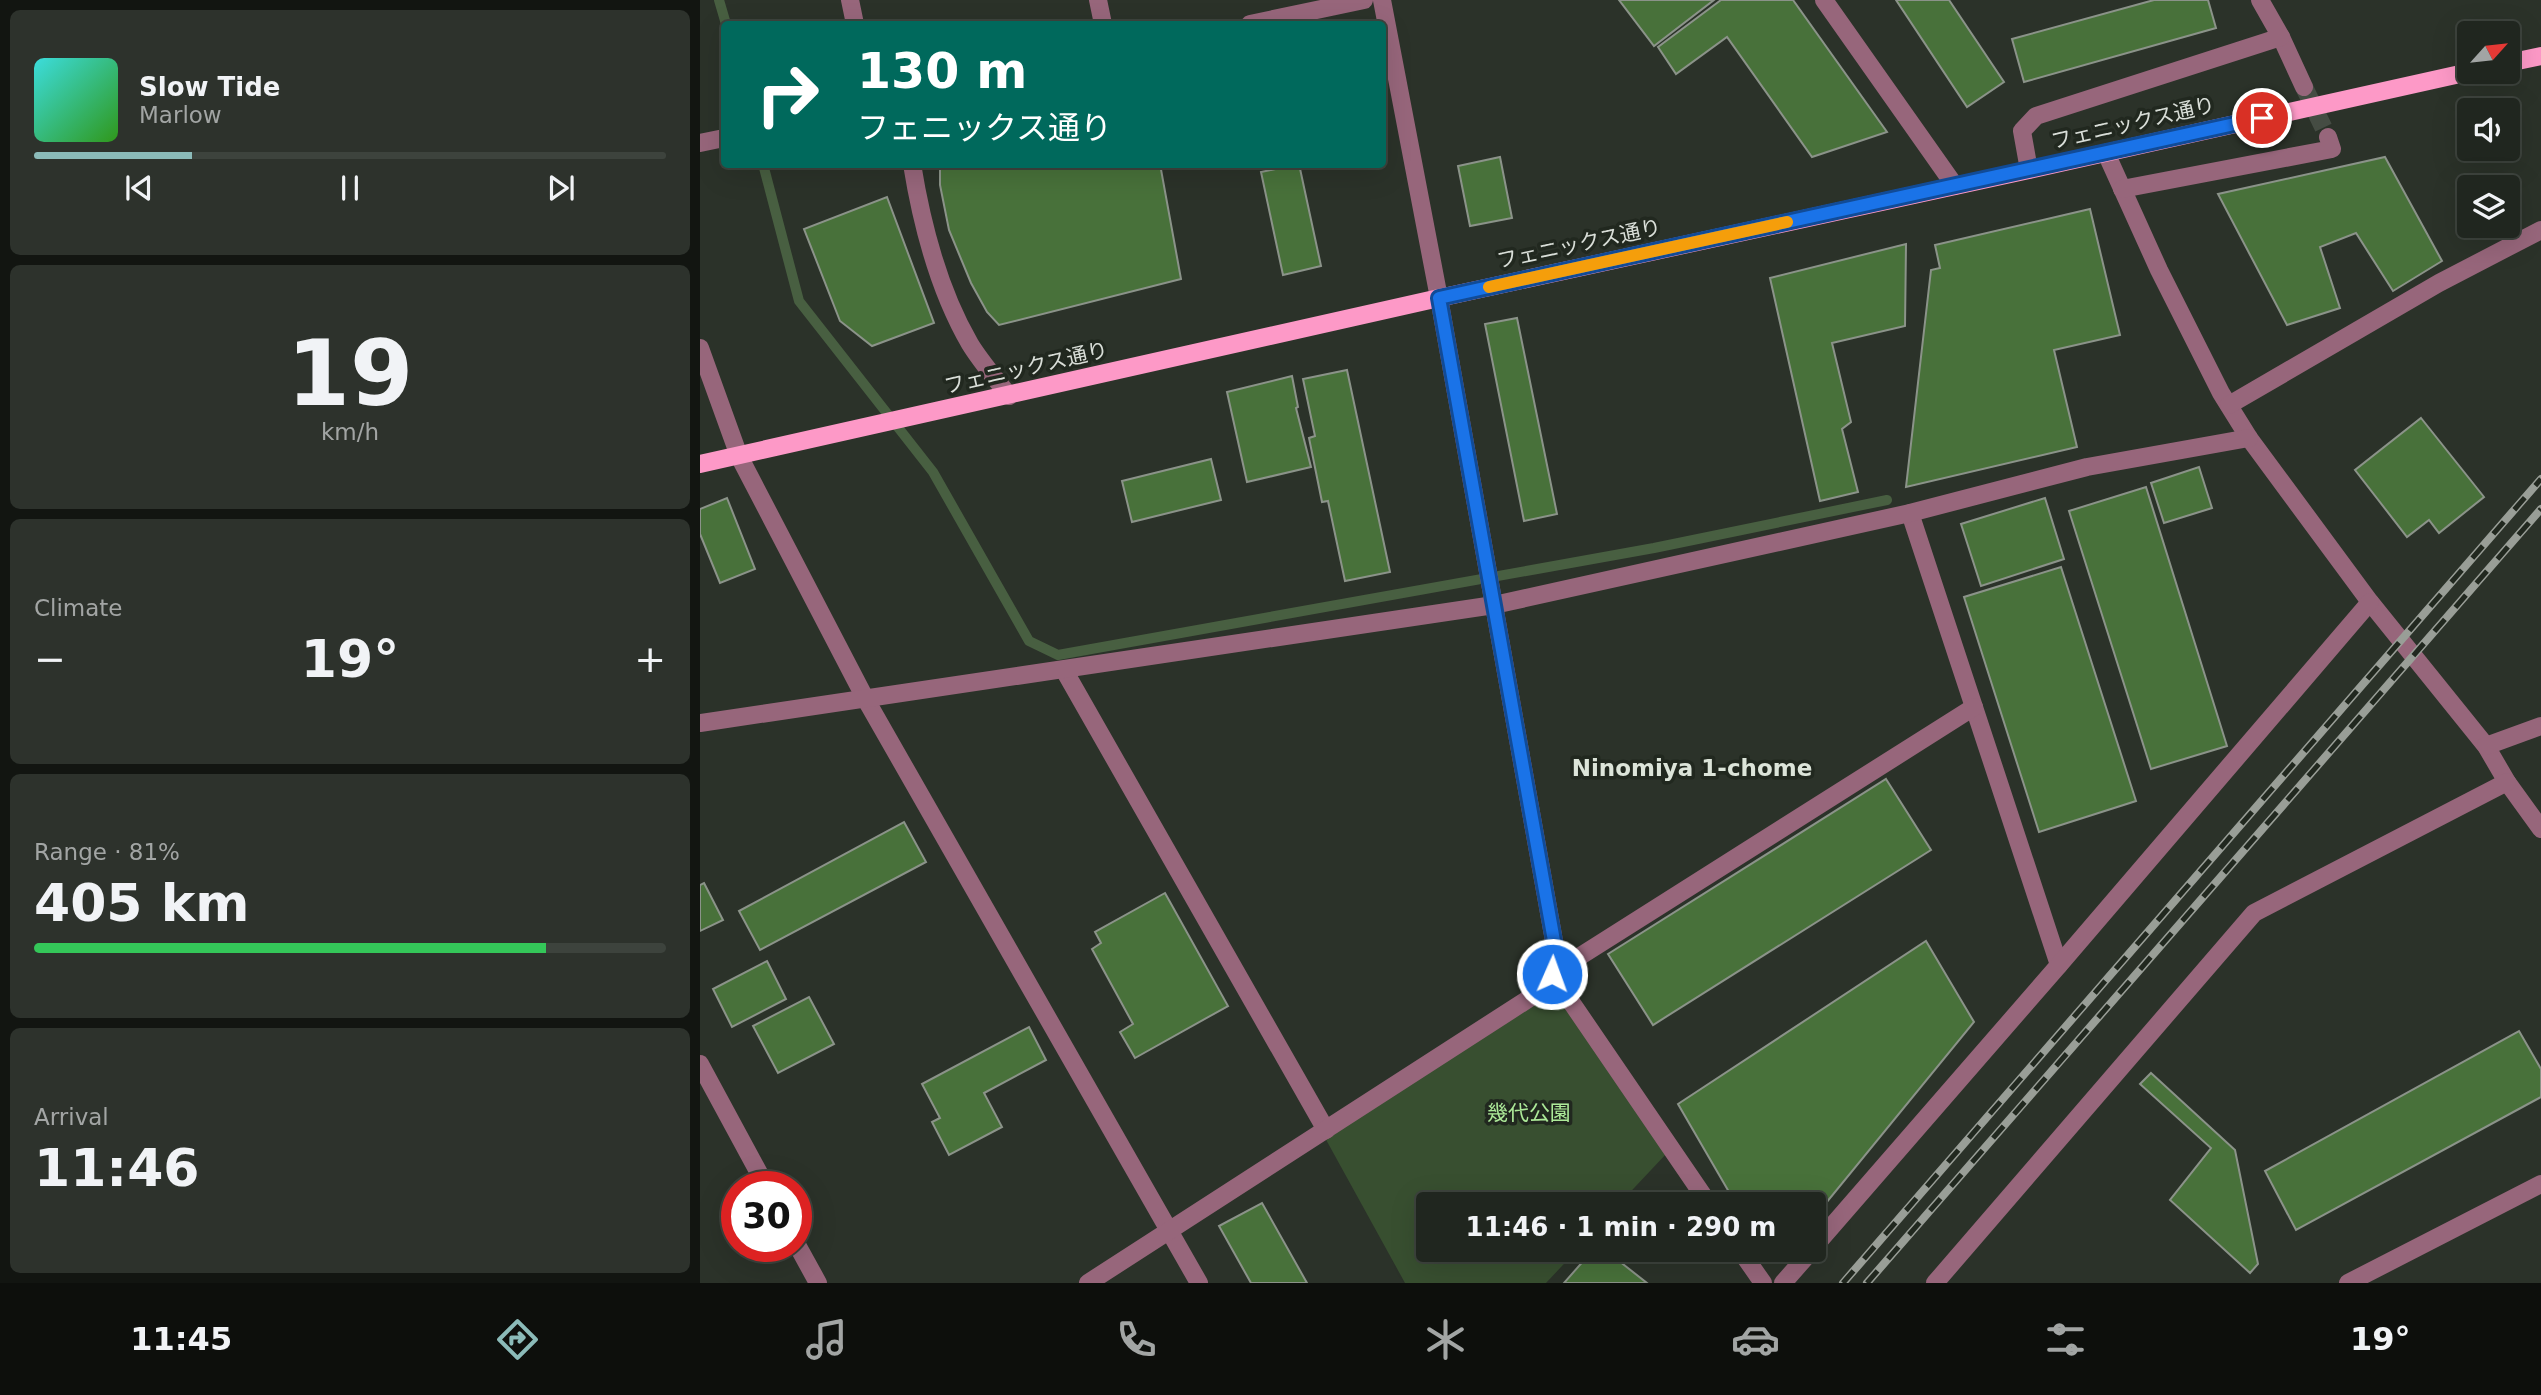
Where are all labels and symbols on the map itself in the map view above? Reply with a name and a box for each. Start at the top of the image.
north arrow [2457,21,2520,84]
pin [2232,88,2292,148]
street label: フェニックス通り [2049,92,2217,154]
street label: フェニックス通り [1495,215,1663,273]
street label: フェニックス通り [942,337,1110,399]
district label: Ninomiya 1-chome [1572,755,1812,781]
position arrow [1515,937,1589,1011]
park label: 幾代公園 [1487,1101,1571,1125]
speed limit sign: 30 [721,1171,812,1262]

